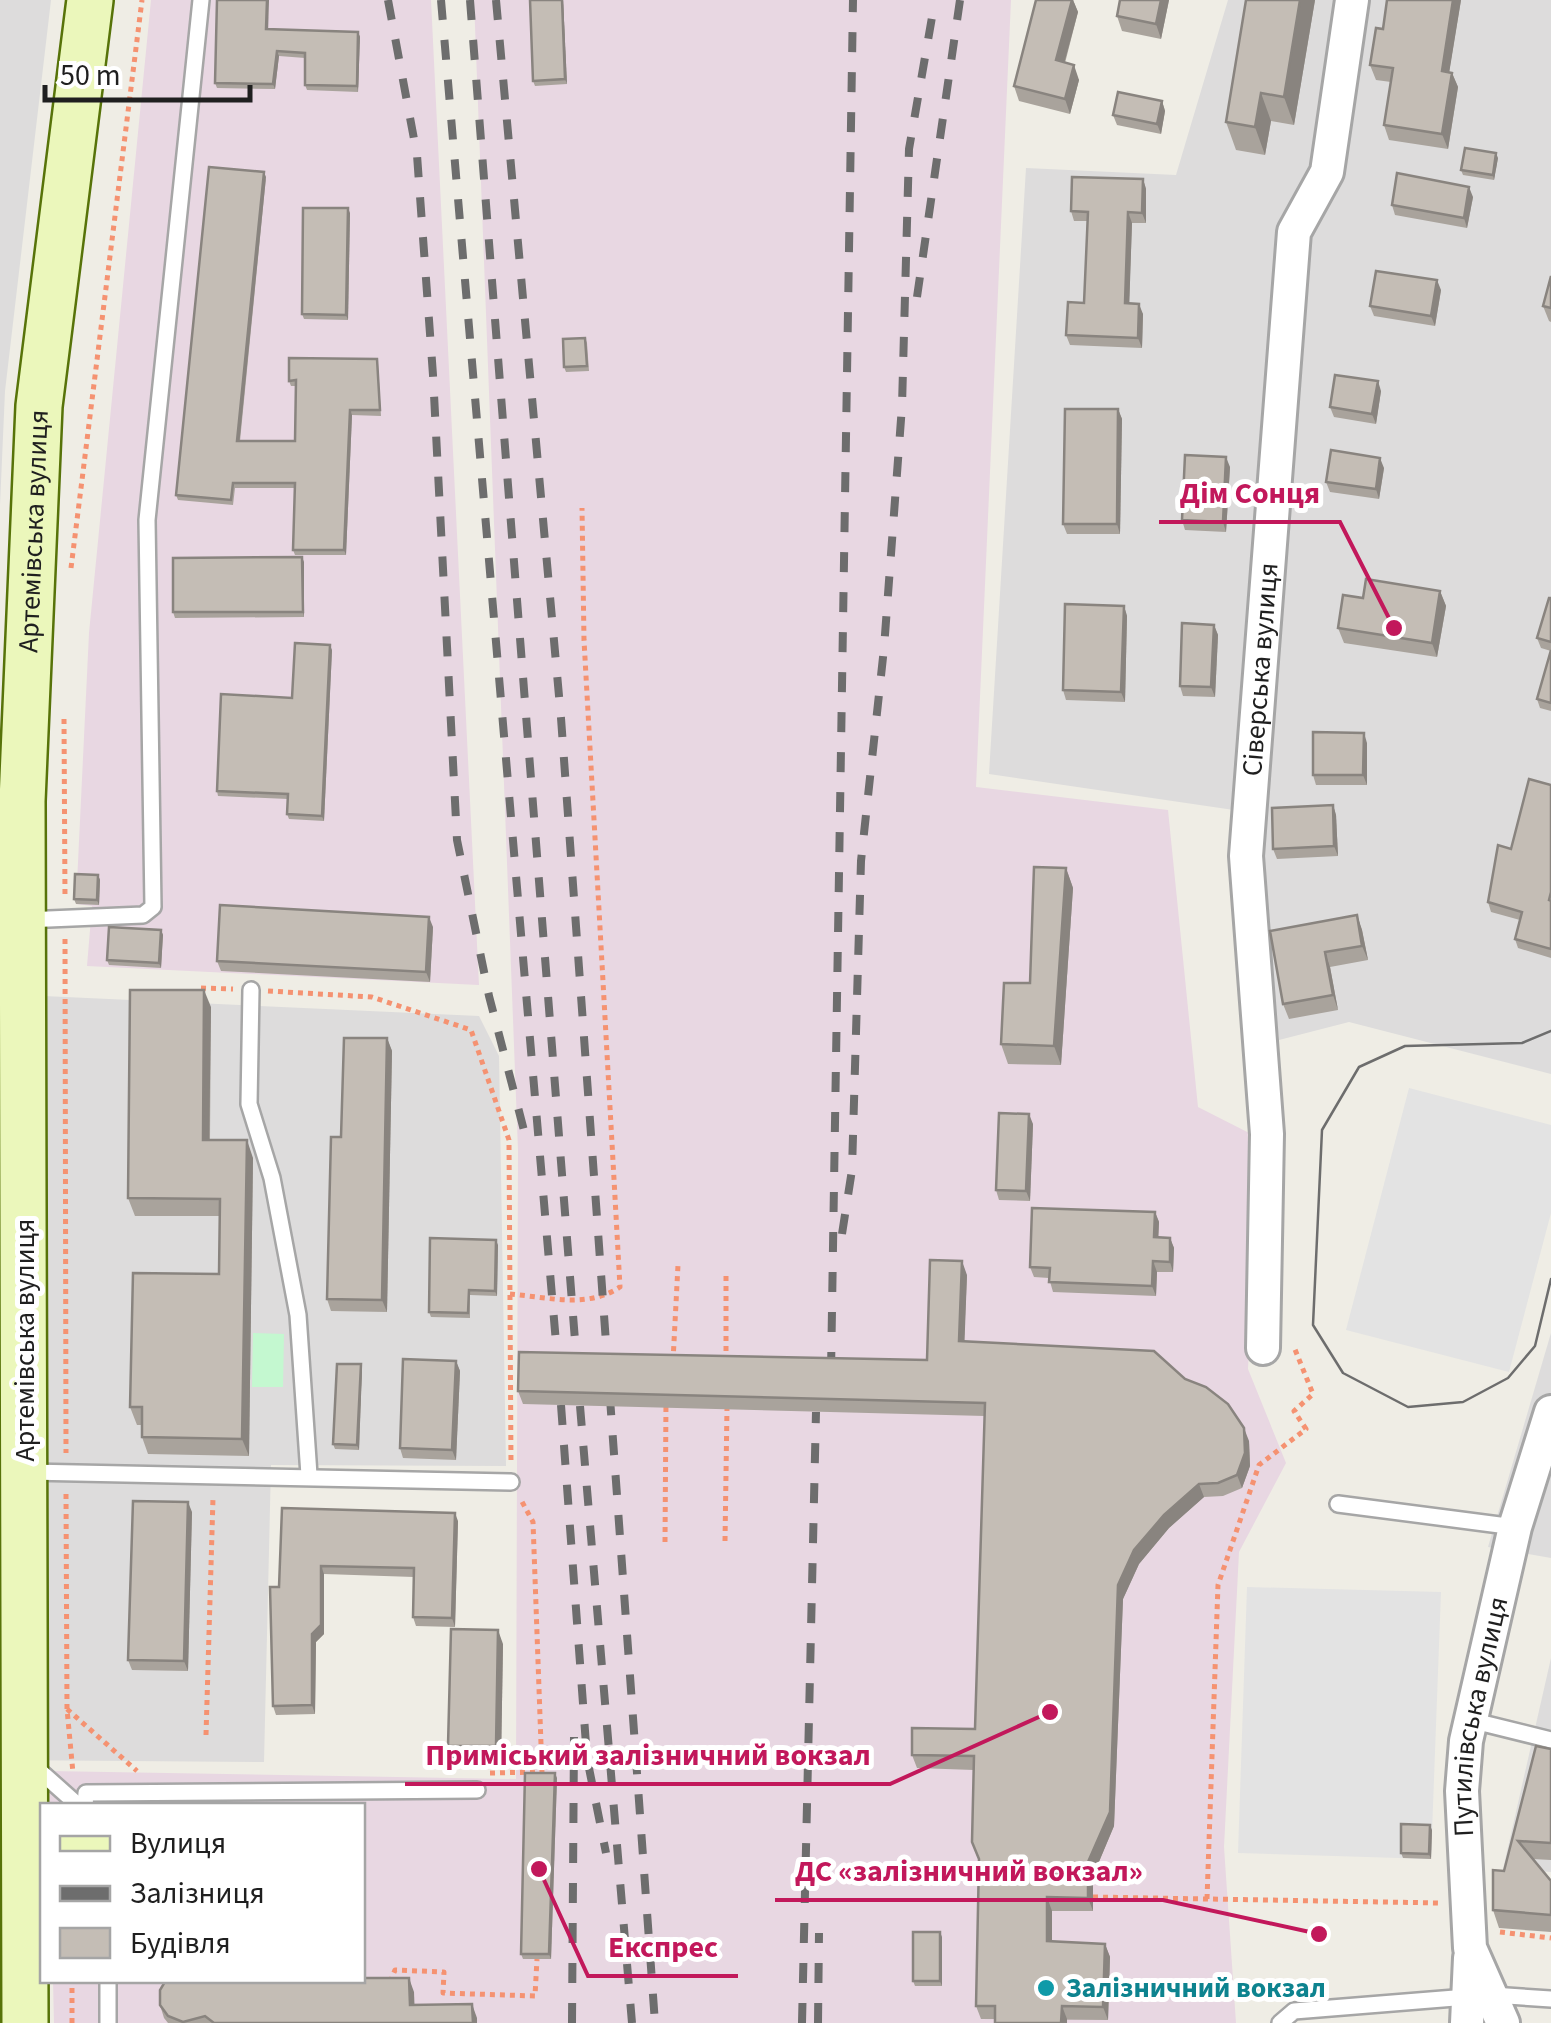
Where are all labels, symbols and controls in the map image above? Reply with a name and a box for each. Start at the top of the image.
scale bar [45,40,250,102]
text: 50 m [60,54,121,97]
street label: Артемівська вулиця [8,409,59,654]
callout: Дім Сонця [1159,462,1340,522]
text: Дім Сонця [1180,472,1320,515]
street label: Сіверська вулиця [1232,561,1289,778]
street label: Артемівська вулиця [5,1218,45,1462]
street label: Путилівська вулиця [1442,1593,1518,1838]
callout: Приміський залізничний вокзал [405,1724,890,1784]
text: Приміський залізничний вокзал [425,1734,871,1777]
legend [40,1803,365,1983]
text: Вулиця [130,1822,226,1865]
callout: ДС «залізничний вокзал» [775,1840,1163,1900]
text: ДС «залізничний вокзал» [795,1850,1143,1893]
text: Залізниця [130,1872,265,1915]
callout: Експрес [588,1916,738,1976]
text: Будівля [130,1922,231,1965]
text: Експрес [608,1926,718,1969]
place label: Залізничний вокзал [1066,1968,1326,2008]
marker: Залізничний вокзал [1035,1977,1057,1999]

